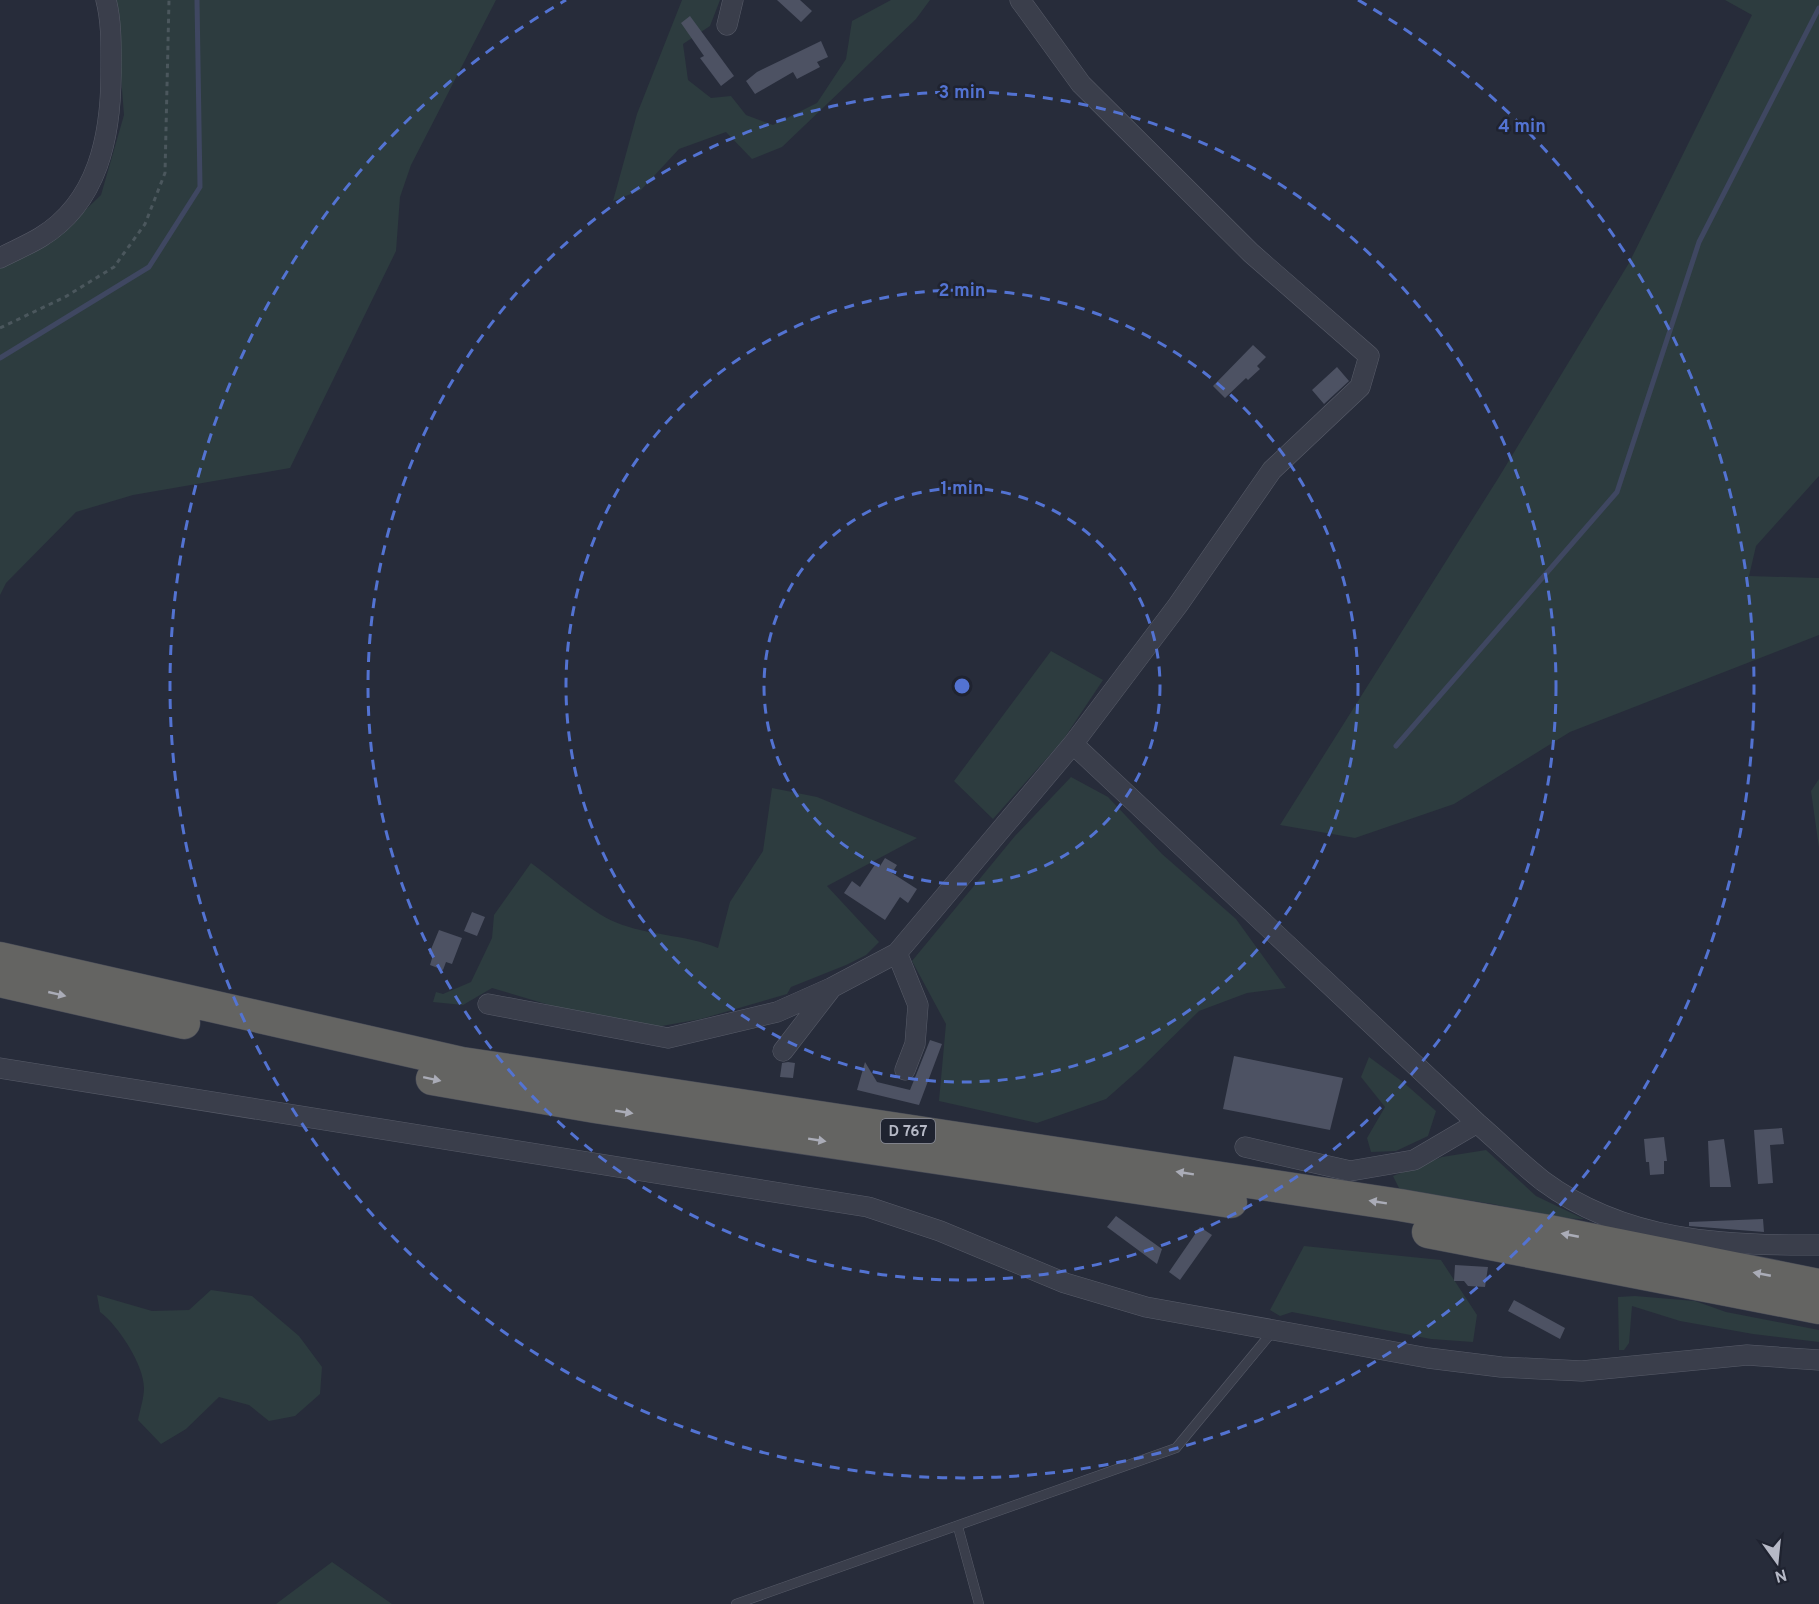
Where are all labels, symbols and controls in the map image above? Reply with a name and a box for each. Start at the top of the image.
text: 3 min [939,82,985,105]
text: 4 min [1498,116,1546,139]
text: 2 min [938,280,986,303]
text: 1 min [940,478,984,501]
centre of rings [952,676,972,696]
one-way arrow [48,990,66,1000]
one-way arrow [422,1075,441,1084]
one-way arrow [614,1107,633,1116]
road number: D 767 [881,1119,935,1143]
one-way arrow [807,1136,826,1145]
one-way arrow [1176,1169,1195,1178]
one-way arrow [1369,1198,1388,1207]
one-way arrow [1561,1230,1580,1239]
one-way arrow [1752,1269,1771,1278]
north arrow [1747,1532,1807,1592]
text: N [1772,1563,1789,1586]

